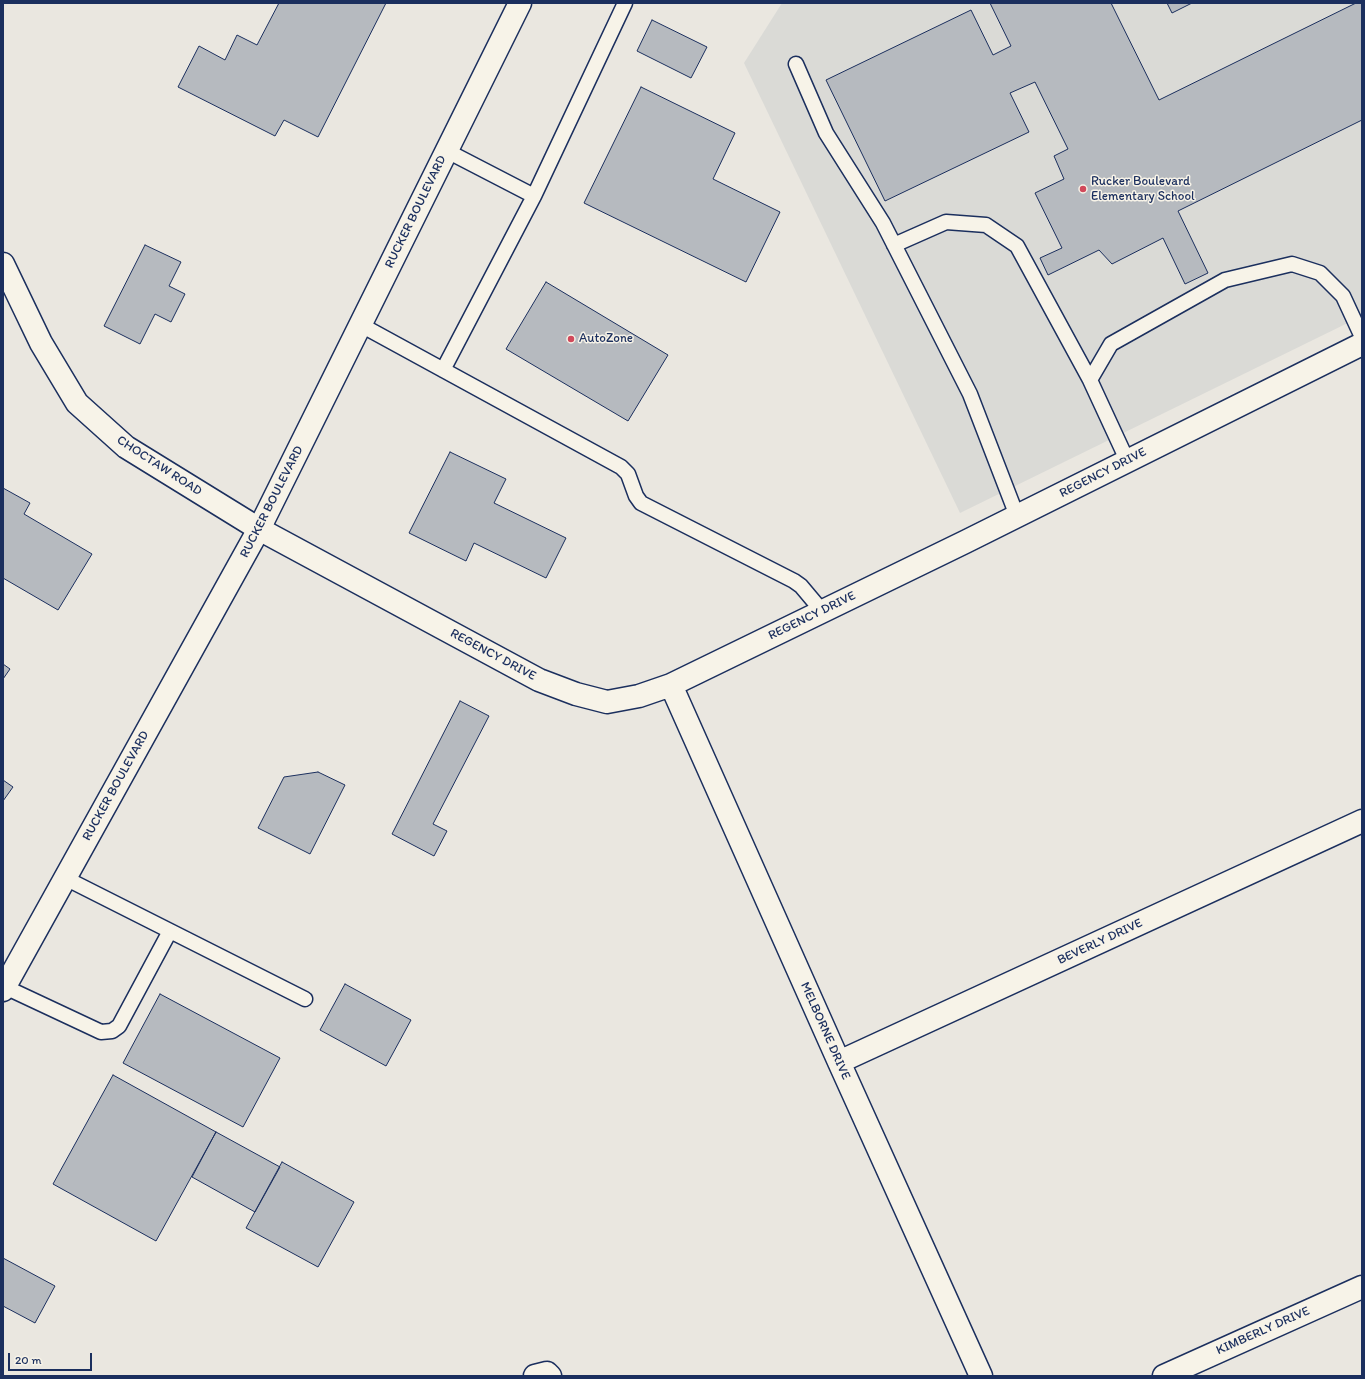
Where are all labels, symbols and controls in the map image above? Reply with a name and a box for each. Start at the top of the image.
street label: RUCKER BOULEVARD [382,153,450,271]
place label: Rucker Boulevard Elementary School [1091,174,1195,205]
marker: Rucker Boulevard Elementary School [1078,184,1088,194]
place label: AutoZone [579,331,633,347]
marker: AutoZone [566,334,576,344]
street label: CHOCTAW ROAD [113,433,205,499]
street label: RUCKER BOULEVARD [237,443,307,561]
street label: REGENCY DRIVE [1057,444,1149,502]
street label: REGENCY DRIVE [766,588,858,644]
street label: REGENCY DRIVE [447,626,539,684]
street label: RUCKER BOULEVARD [79,728,153,844]
street label: BEVERLY DRIVE [1055,916,1145,968]
street label: MELBORNE DRIVE [797,980,853,1082]
street label: KIMBERLY DRIVE [1214,1303,1312,1359]
scale bar [10,1345,94,1371]
text: 20 m [15,1353,42,1367]

